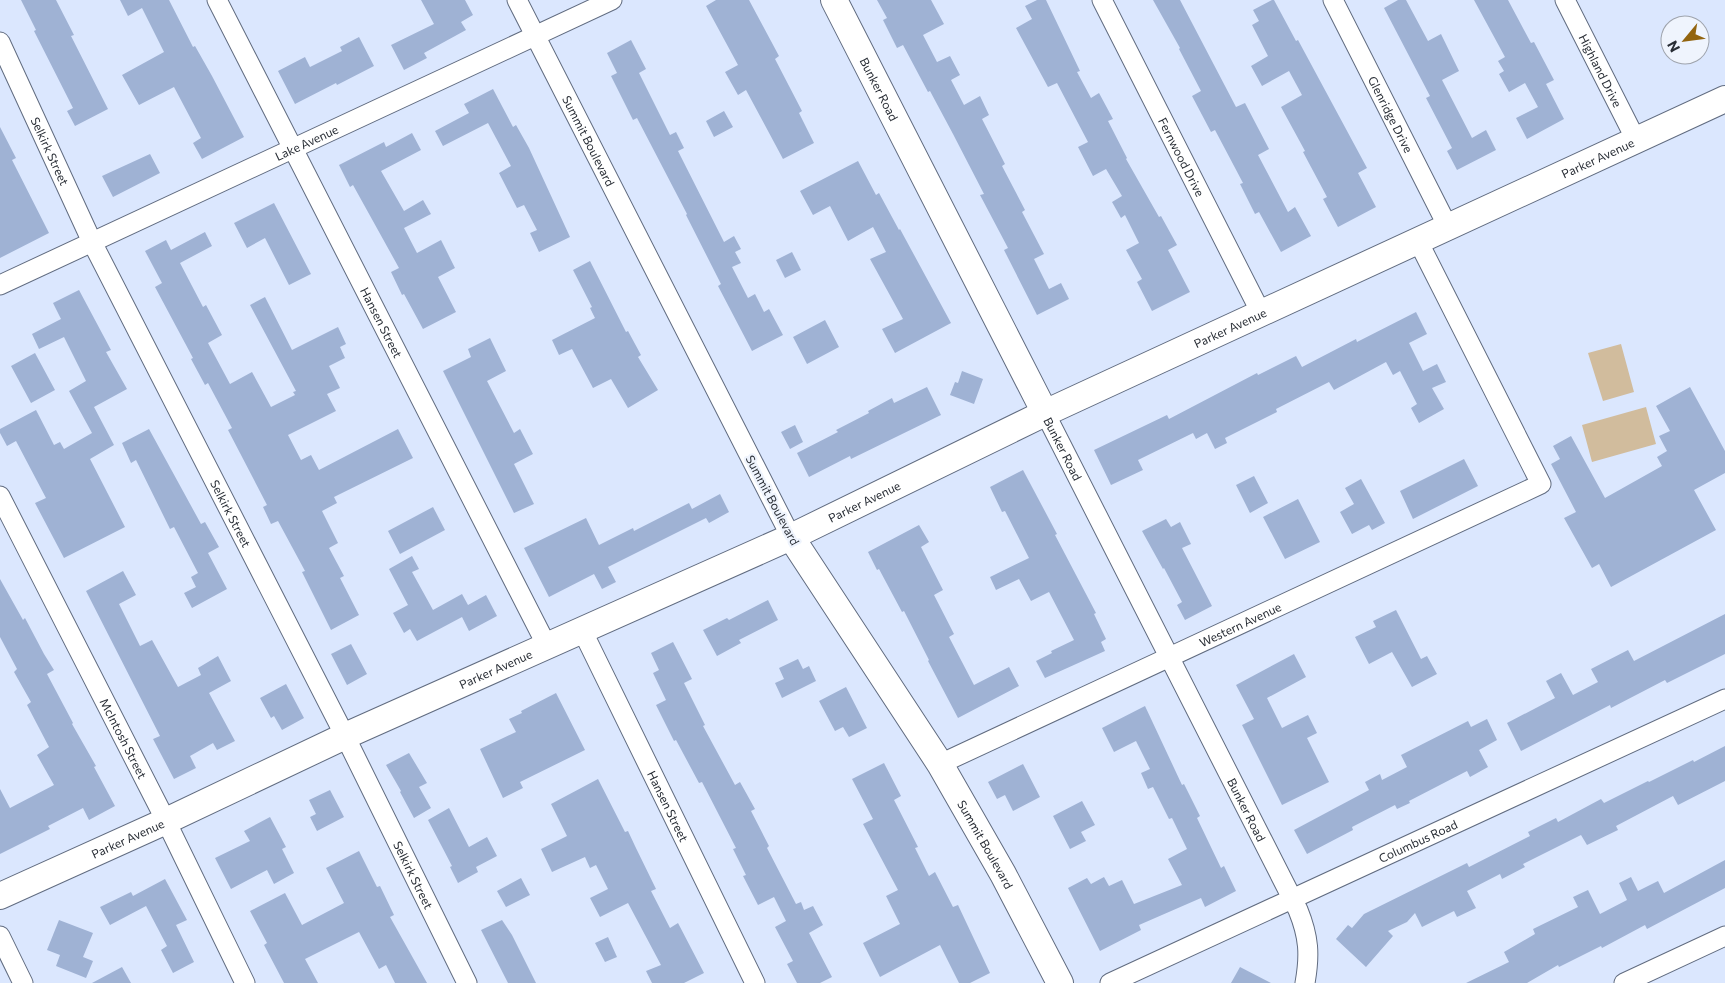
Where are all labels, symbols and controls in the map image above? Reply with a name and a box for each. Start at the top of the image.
north arrow [1660,15,1710,65]
street label: Highland Drive [1576,32,1625,109]
text: N [1663,38,1683,55]
street label: Bunker Road [858,55,901,123]
street label: Glenridge Drive [1366,74,1416,155]
street label: Summit Boulevard [560,93,618,188]
street label: Selkirk Street [28,115,72,187]
street label: Fernwood Drive [1156,115,1208,199]
street label: Lake Avenue [273,122,340,163]
street label: Parker Avenue [1559,135,1636,181]
street label: Hansen Street [358,285,405,360]
street label: Parker Avenue [1191,305,1268,350]
street label: Bunker Road [1041,415,1085,483]
street label: Summit Boulevard [743,453,803,547]
street label: Selkirk Street [208,477,254,549]
street label: Parker Avenue [826,478,902,525]
street label: Western Avenue [1197,599,1283,649]
street label: Parker Avenue [457,647,534,691]
street label: McIntosh Street [97,696,150,781]
street label: Hansen Street [645,768,692,844]
street label: Bunker Road [1225,776,1269,844]
street label: Summit Boulevard [955,797,1016,891]
street label: Parker Avenue [89,816,166,861]
street label: Columbus Road [1376,817,1459,865]
street label: Selkirk Street [391,839,436,911]

